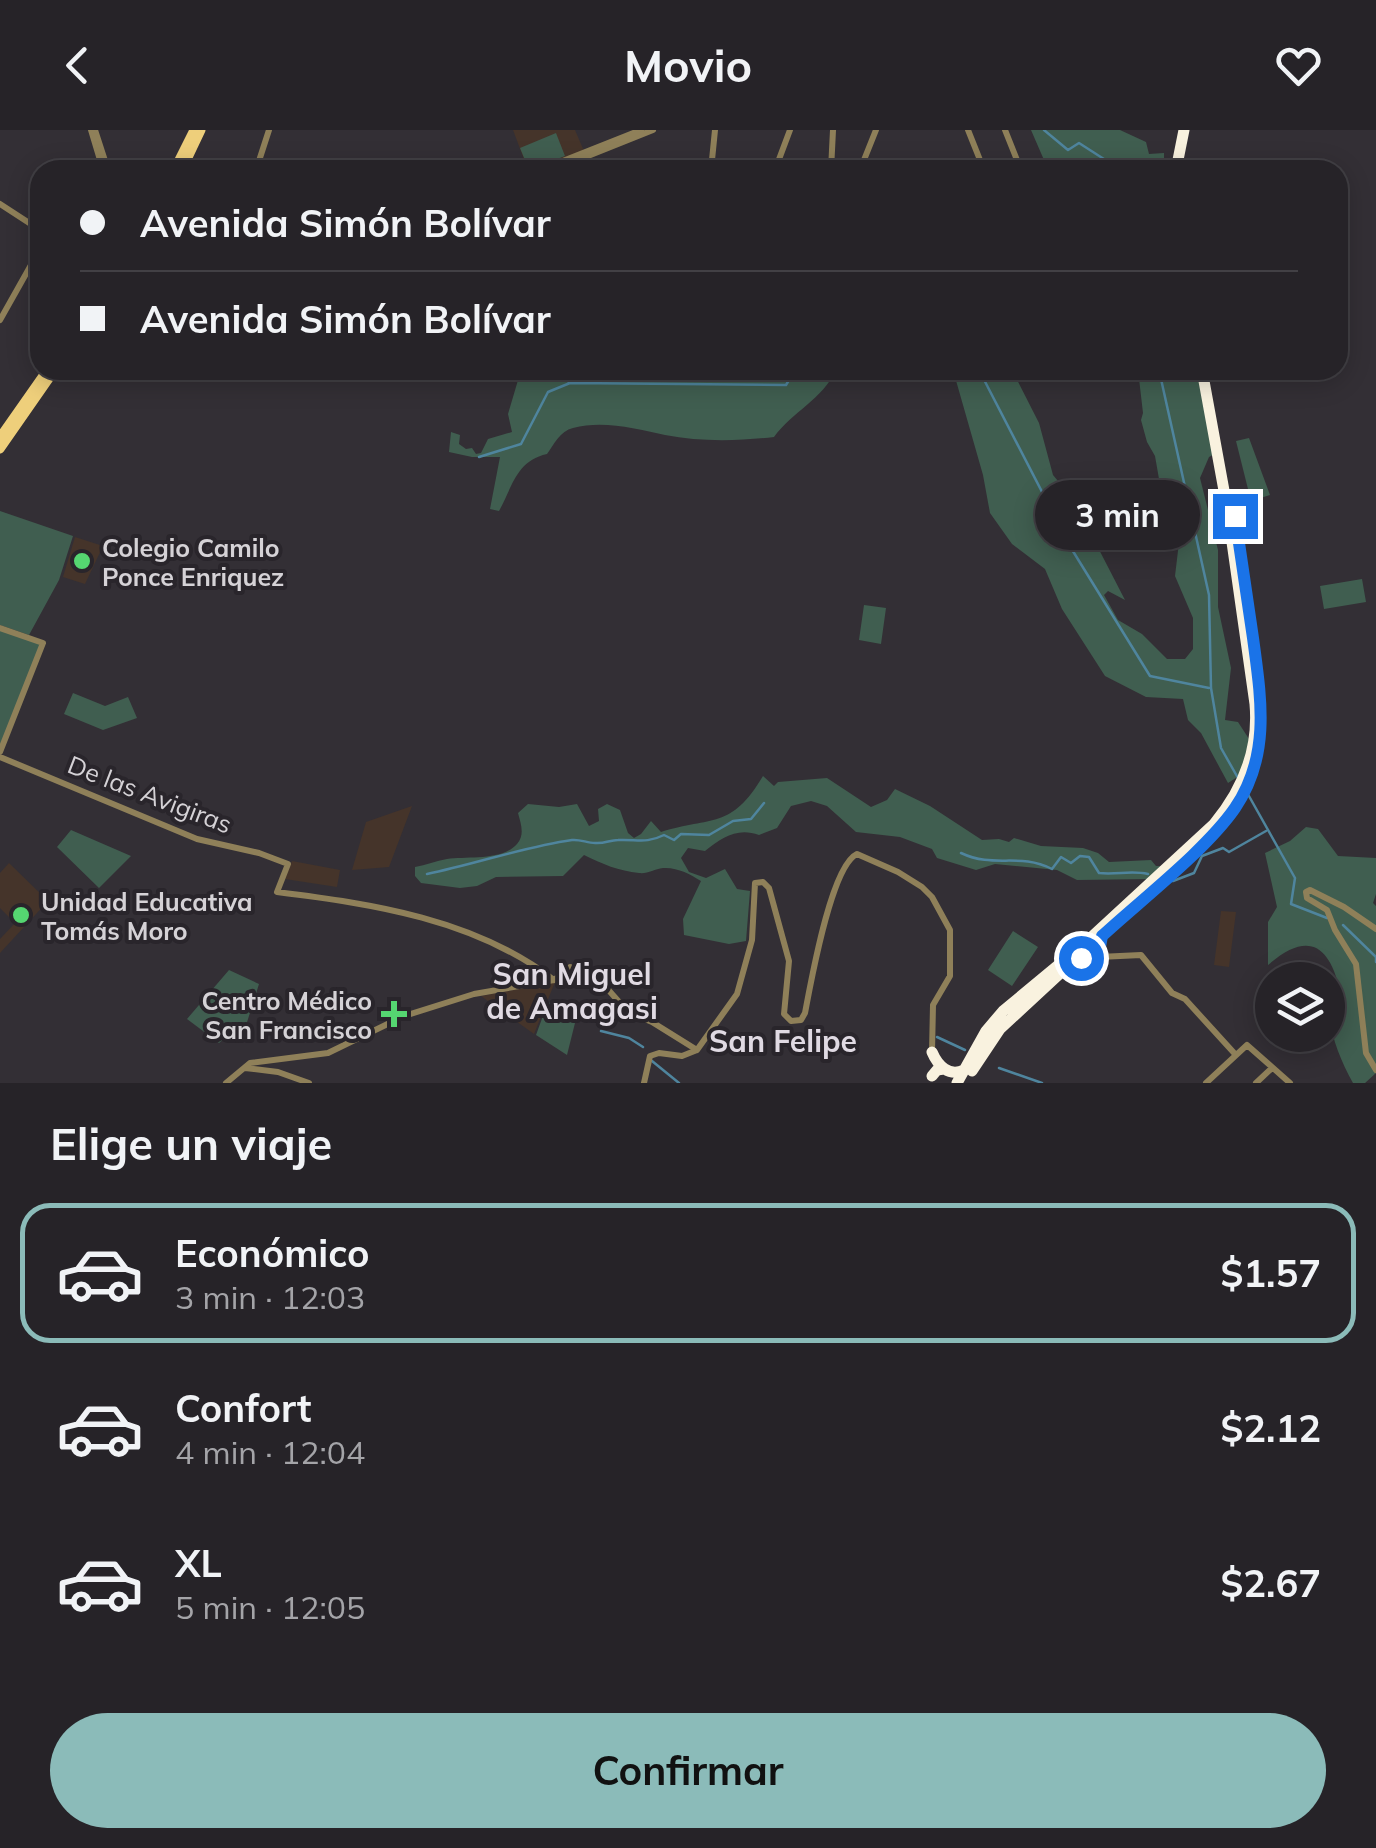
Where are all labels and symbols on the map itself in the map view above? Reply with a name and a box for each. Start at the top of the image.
callout: 3 min [1035,481,1200,551]
route end [1213,494,1258,539]
place label: Colegio Camilo Ponce Enriquez [102,532,284,592]
marker: Colegio Camilo Ponce Enriquez [71,550,93,572]
street label: De las Avigiras [64,749,236,839]
place label: Unidad Educativa Tomás Moro [41,886,253,946]
marker: Unidad Educativa Tomás Moro [10,904,32,926]
route start [1059,936,1104,981]
district label: San Miguel de Amagasi [486,955,658,1027]
place label: Centro Médico San Francisco [202,985,372,1045]
marker: Centro Médico San Francisco [381,1001,407,1027]
district label: San Felipe [709,1022,857,1060]

